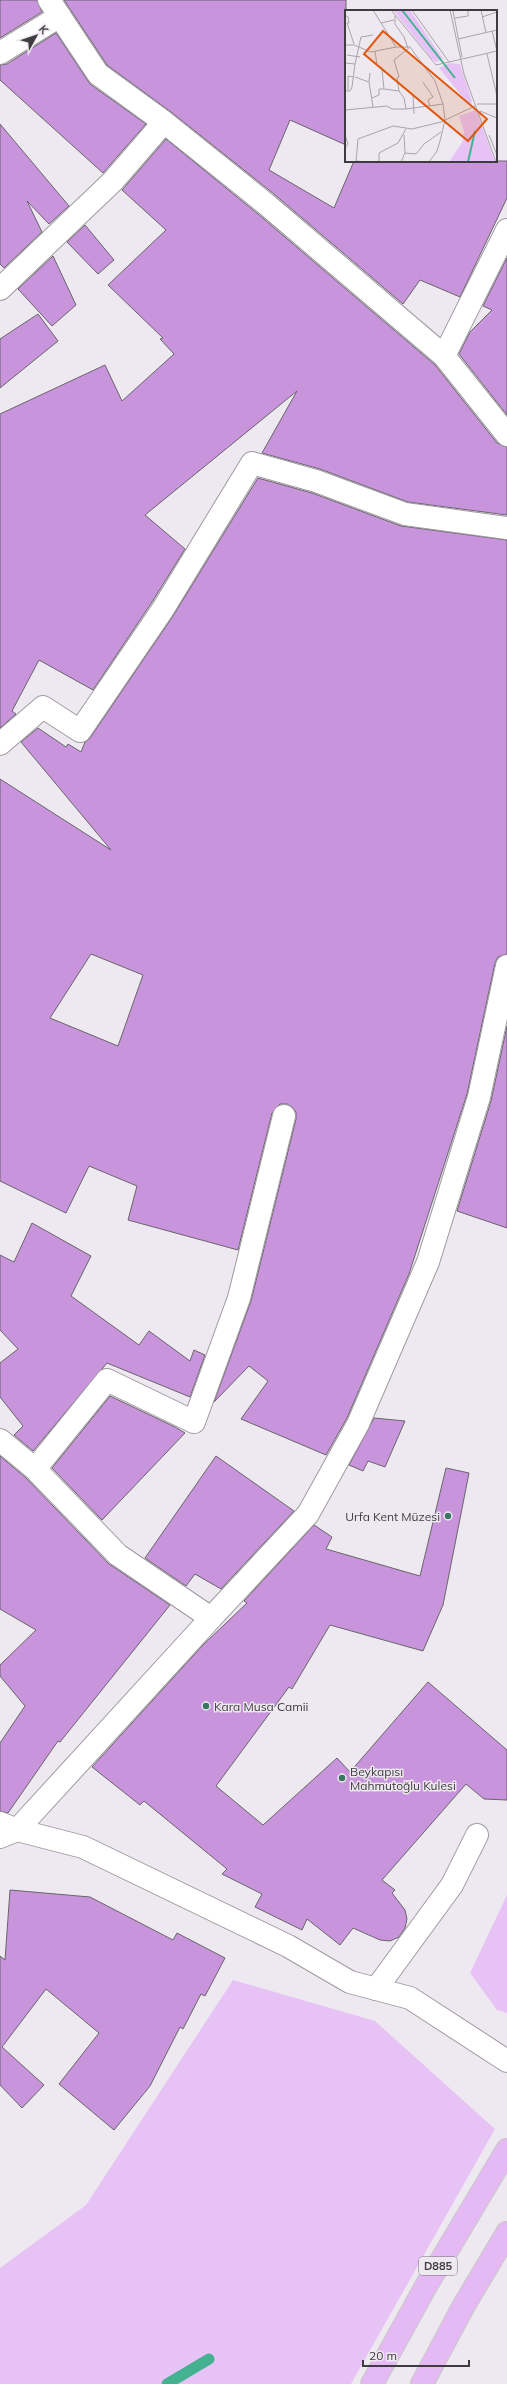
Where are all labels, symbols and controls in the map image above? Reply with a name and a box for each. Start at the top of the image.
inset map [345,10,497,162]
north arrow [16,16,56,56]
text: K [36,22,52,37]
place label: Urfa Kent Müzesi [345,1509,440,1524]
marker: Urfa Kent Müzesi [443,1511,453,1521]
place label: Kara Musa Camii [214,1699,309,1714]
marker: Kara Musa Camii [201,1701,211,1711]
place label: Beykapısı Mahmutoğlu Kulesi [350,1764,456,1793]
marker: Beykapısı Mahmutoğlu Kulesi [337,1773,347,1783]
road number: D885 [419,2257,457,2275]
scale bar [363,2342,469,2368]
text: 20 m [369,2348,397,2363]

